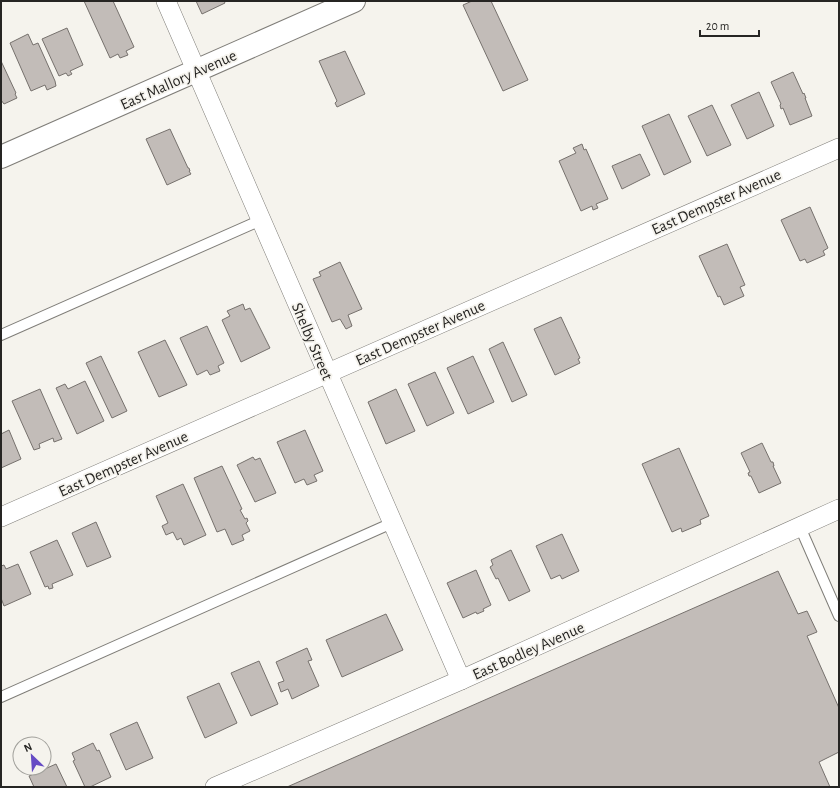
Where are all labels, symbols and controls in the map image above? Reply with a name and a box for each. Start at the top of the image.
scale bar [700,12,759,38]
text: 20 m [706,20,729,32]
street label: East Mallory Avenue [118,47,239,114]
street label: East Dempster Avenue [649,166,783,238]
street label: East Dempster Avenue [353,297,487,369]
street label: Shelby Street [288,300,336,383]
street label: East Dempster Avenue [56,428,190,500]
street label: East Bodley Avenue [470,619,587,684]
north arrow [12,736,52,776]
text: N [22,741,34,754]

